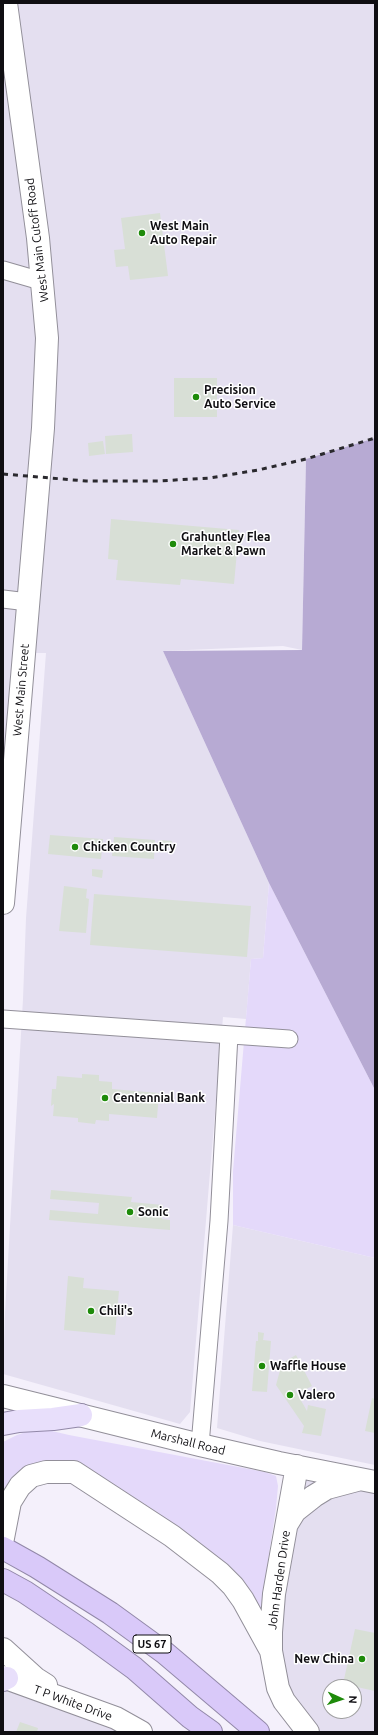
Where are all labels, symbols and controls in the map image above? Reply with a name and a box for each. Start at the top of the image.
street label: West Main Cutoff Road [22,177,52,303]
place label: West Main Auto Repair [150,219,217,247]
marker: West Main Auto Repair [137,228,147,238]
place label: Precision Auto Service [204,383,276,411]
marker: Precision Auto Service [191,392,201,402]
place label: Grahuntley Flea Market & Pawn [181,530,270,558]
marker: Grahuntley Flea Market & Pawn [168,539,178,549]
street label: West Main Street [10,643,32,737]
place label: Chicken Country [83,840,176,854]
marker: Chicken Country [70,842,80,852]
place label: Centennial Bank [113,1091,205,1105]
marker: Centennial Bank [100,1093,110,1103]
place label: Sonic [138,1205,168,1219]
marker: Sonic [125,1207,135,1217]
place label: Chili's [99,1304,133,1318]
marker: Chili's [86,1306,96,1316]
place label: Waffle House [270,1359,346,1373]
marker: Waffle House [257,1361,267,1371]
place label: Valero [298,1388,335,1402]
marker: Valero [285,1390,295,1400]
street label: Marshall Road [149,1426,227,1458]
street label: John Harden Drive [265,1529,293,1631]
road number: US 67 [133,1635,171,1653]
place label: New China [294,1652,354,1666]
marker: New China [357,1654,367,1664]
north arrow [322,1679,362,1719]
street label: T P White Drive [32,1682,114,1724]
text: N [347,1695,359,1704]

